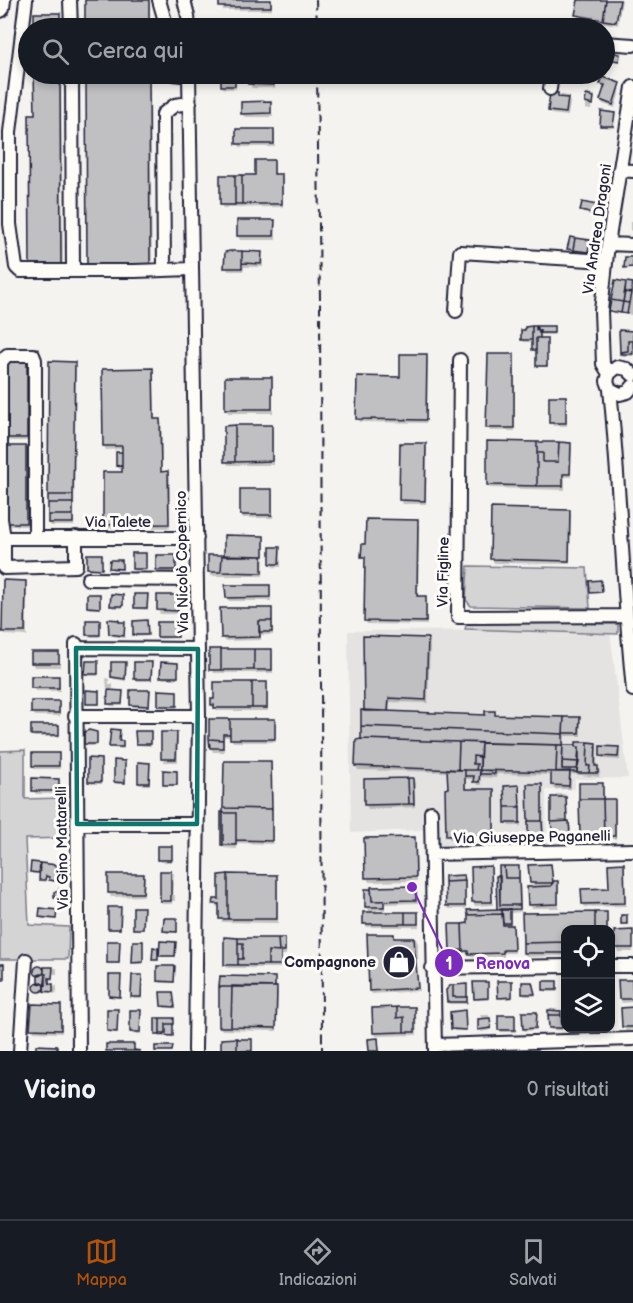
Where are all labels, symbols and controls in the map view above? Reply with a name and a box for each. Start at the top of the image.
search box [18,18,615,84]
icon: search [39,35,72,68]
text: Cerca qui [87,38,184,65]
street label: Via Andrea Dragoni [579,162,616,296]
street label: Via Nicolò Copernico [172,490,193,634]
street label: Via Talete [85,513,151,532]
street label: Via Figline [433,536,454,607]
street label: Via Gino Mattarelli [52,786,73,910]
street label: Via Giuseppe Paganelli [453,827,611,848]
map controls [561,925,615,1033]
button: locate [561,925,615,979]
shop icon: Compagnone [381,944,417,980]
callout: Renova [434,946,542,980]
place label: Compagnone [284,953,376,972]
text: 1 [445,954,453,975]
text: Renova [476,955,530,974]
button: layers [561,979,615,1033]
text: Vicino [24,1075,96,1106]
text: 0 risultati [527,1078,609,1102]
tab: Mappa [76,1235,127,1290]
tab: Indicazioni [279,1235,357,1290]
tab: Salvati [509,1235,557,1290]

